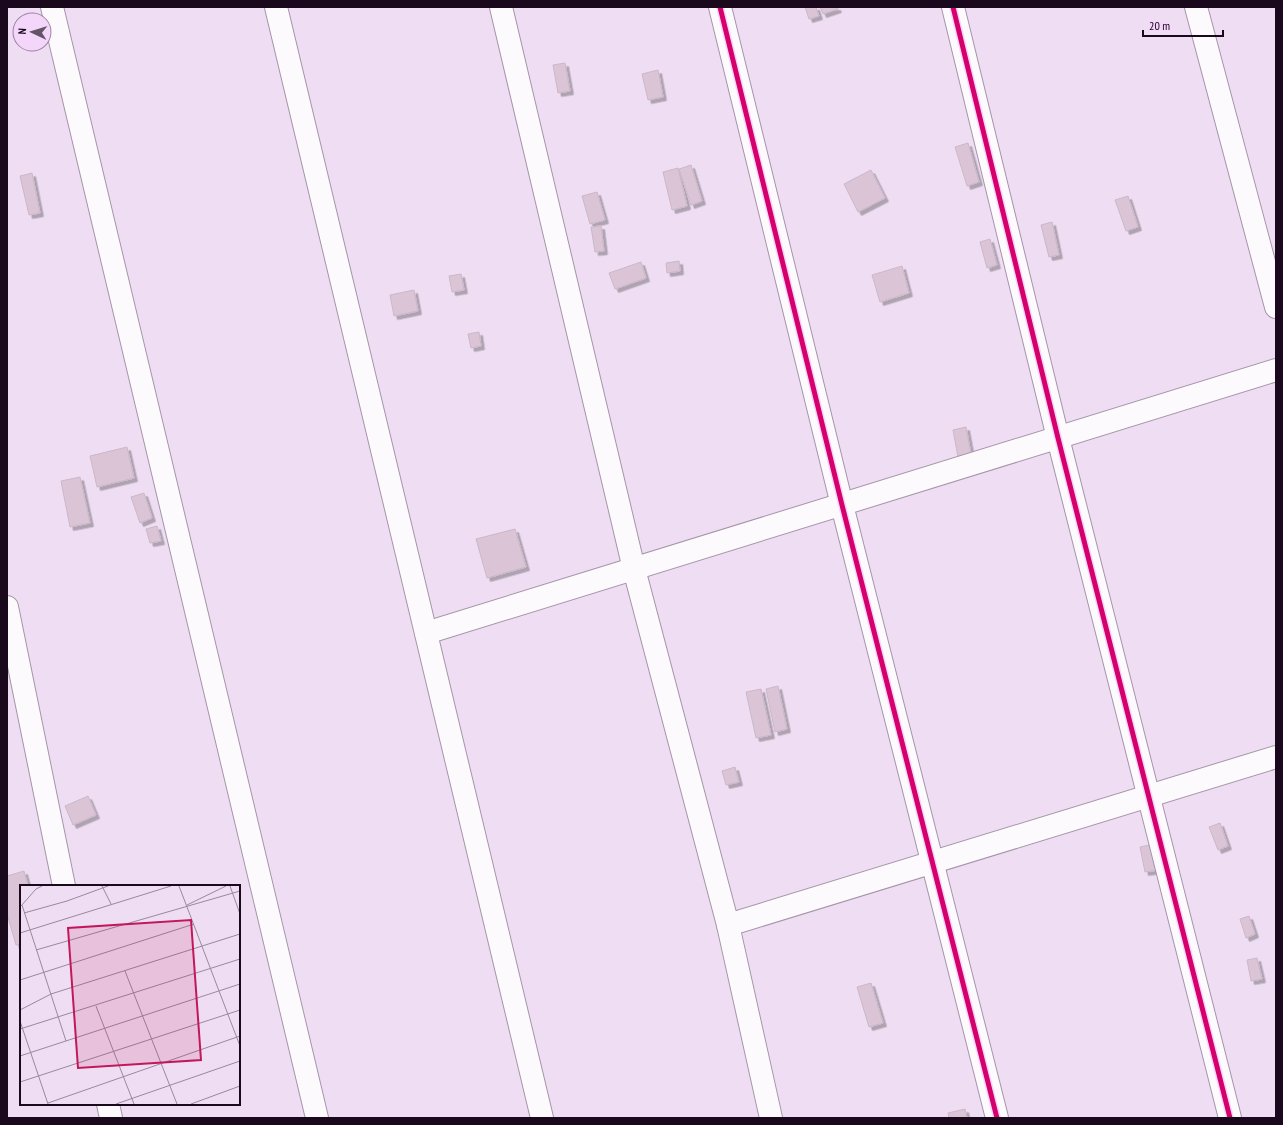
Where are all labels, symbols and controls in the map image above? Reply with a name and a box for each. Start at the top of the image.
north arrow [12,12,52,52]
scale bar [1143,12,1223,38]
text: 20 m [1149,18,1170,33]
text: N [15,28,29,35]
inset map [20,885,240,1105]

